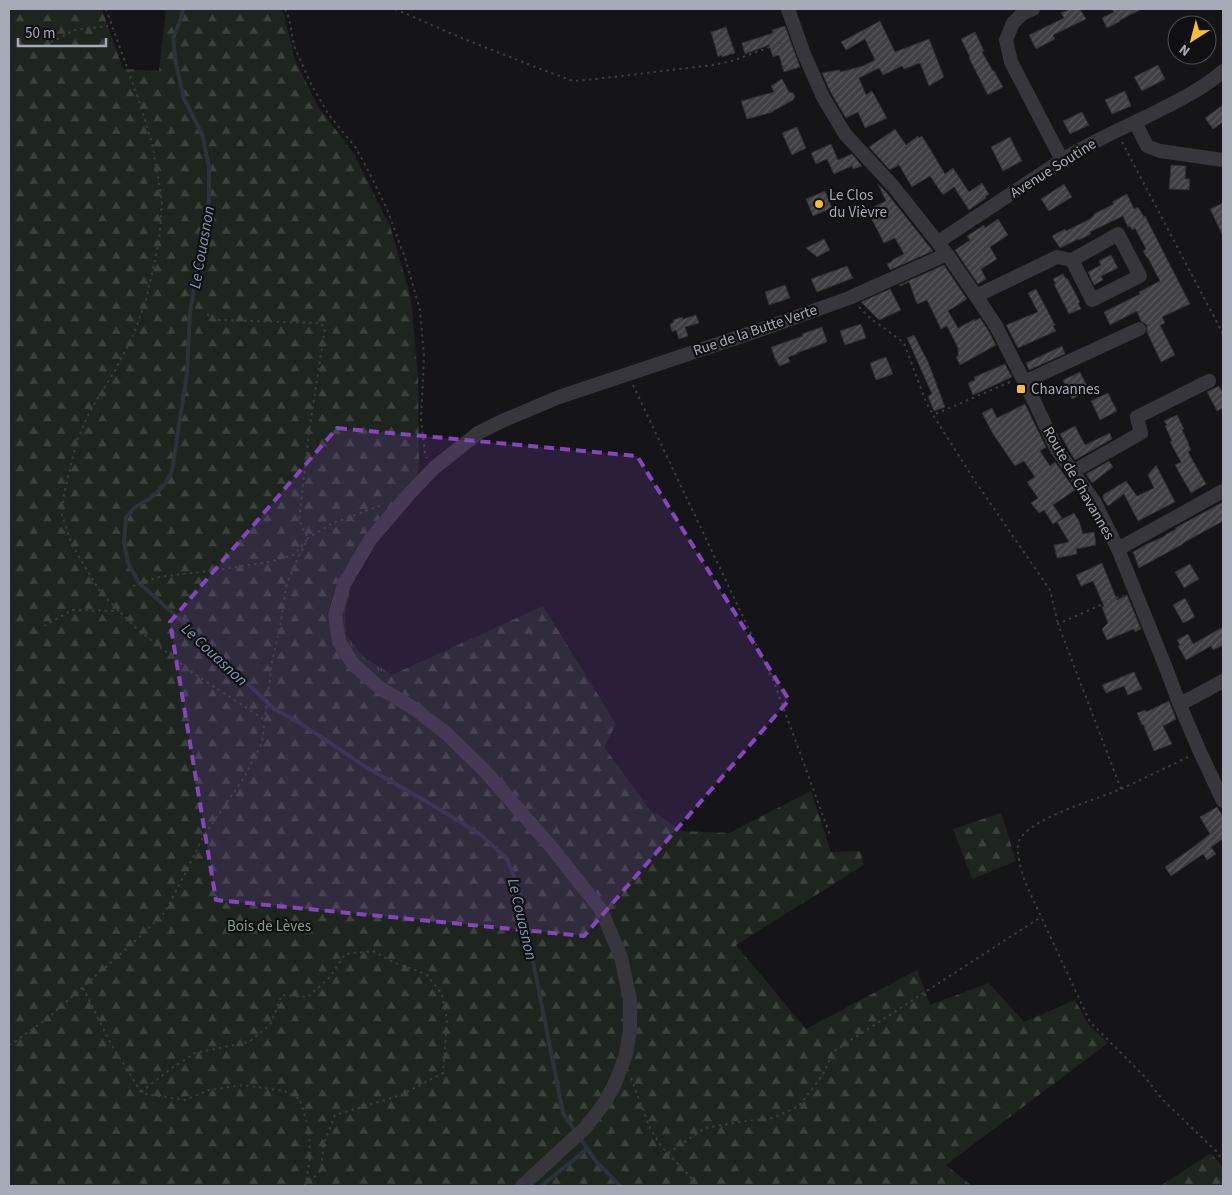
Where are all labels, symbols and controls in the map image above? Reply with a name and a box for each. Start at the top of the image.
scale bar [18,15,105,47]
north arrow [1167,15,1217,65]
text: 50 m [25,23,55,44]
text: N [1175,39,1195,61]
street label: Avenue Soutine [1006,134,1100,203]
place label: Le Clos du Vièvre [829,185,887,223]
marker: Le Clos du Vièvre [813,198,825,210]
water label: Le Couasnon [184,204,220,290]
street label: Rue de la Butte Verte [690,299,820,362]
place label: Chavannes [1031,379,1100,400]
marker: Chavannes [1015,383,1027,395]
street label: Route de Chavannes [1038,423,1120,544]
water label: Le Couasnon [176,618,252,691]
water label: Le Couasnon [502,876,542,962]
park label: Bois de Lèves [227,916,311,937]

